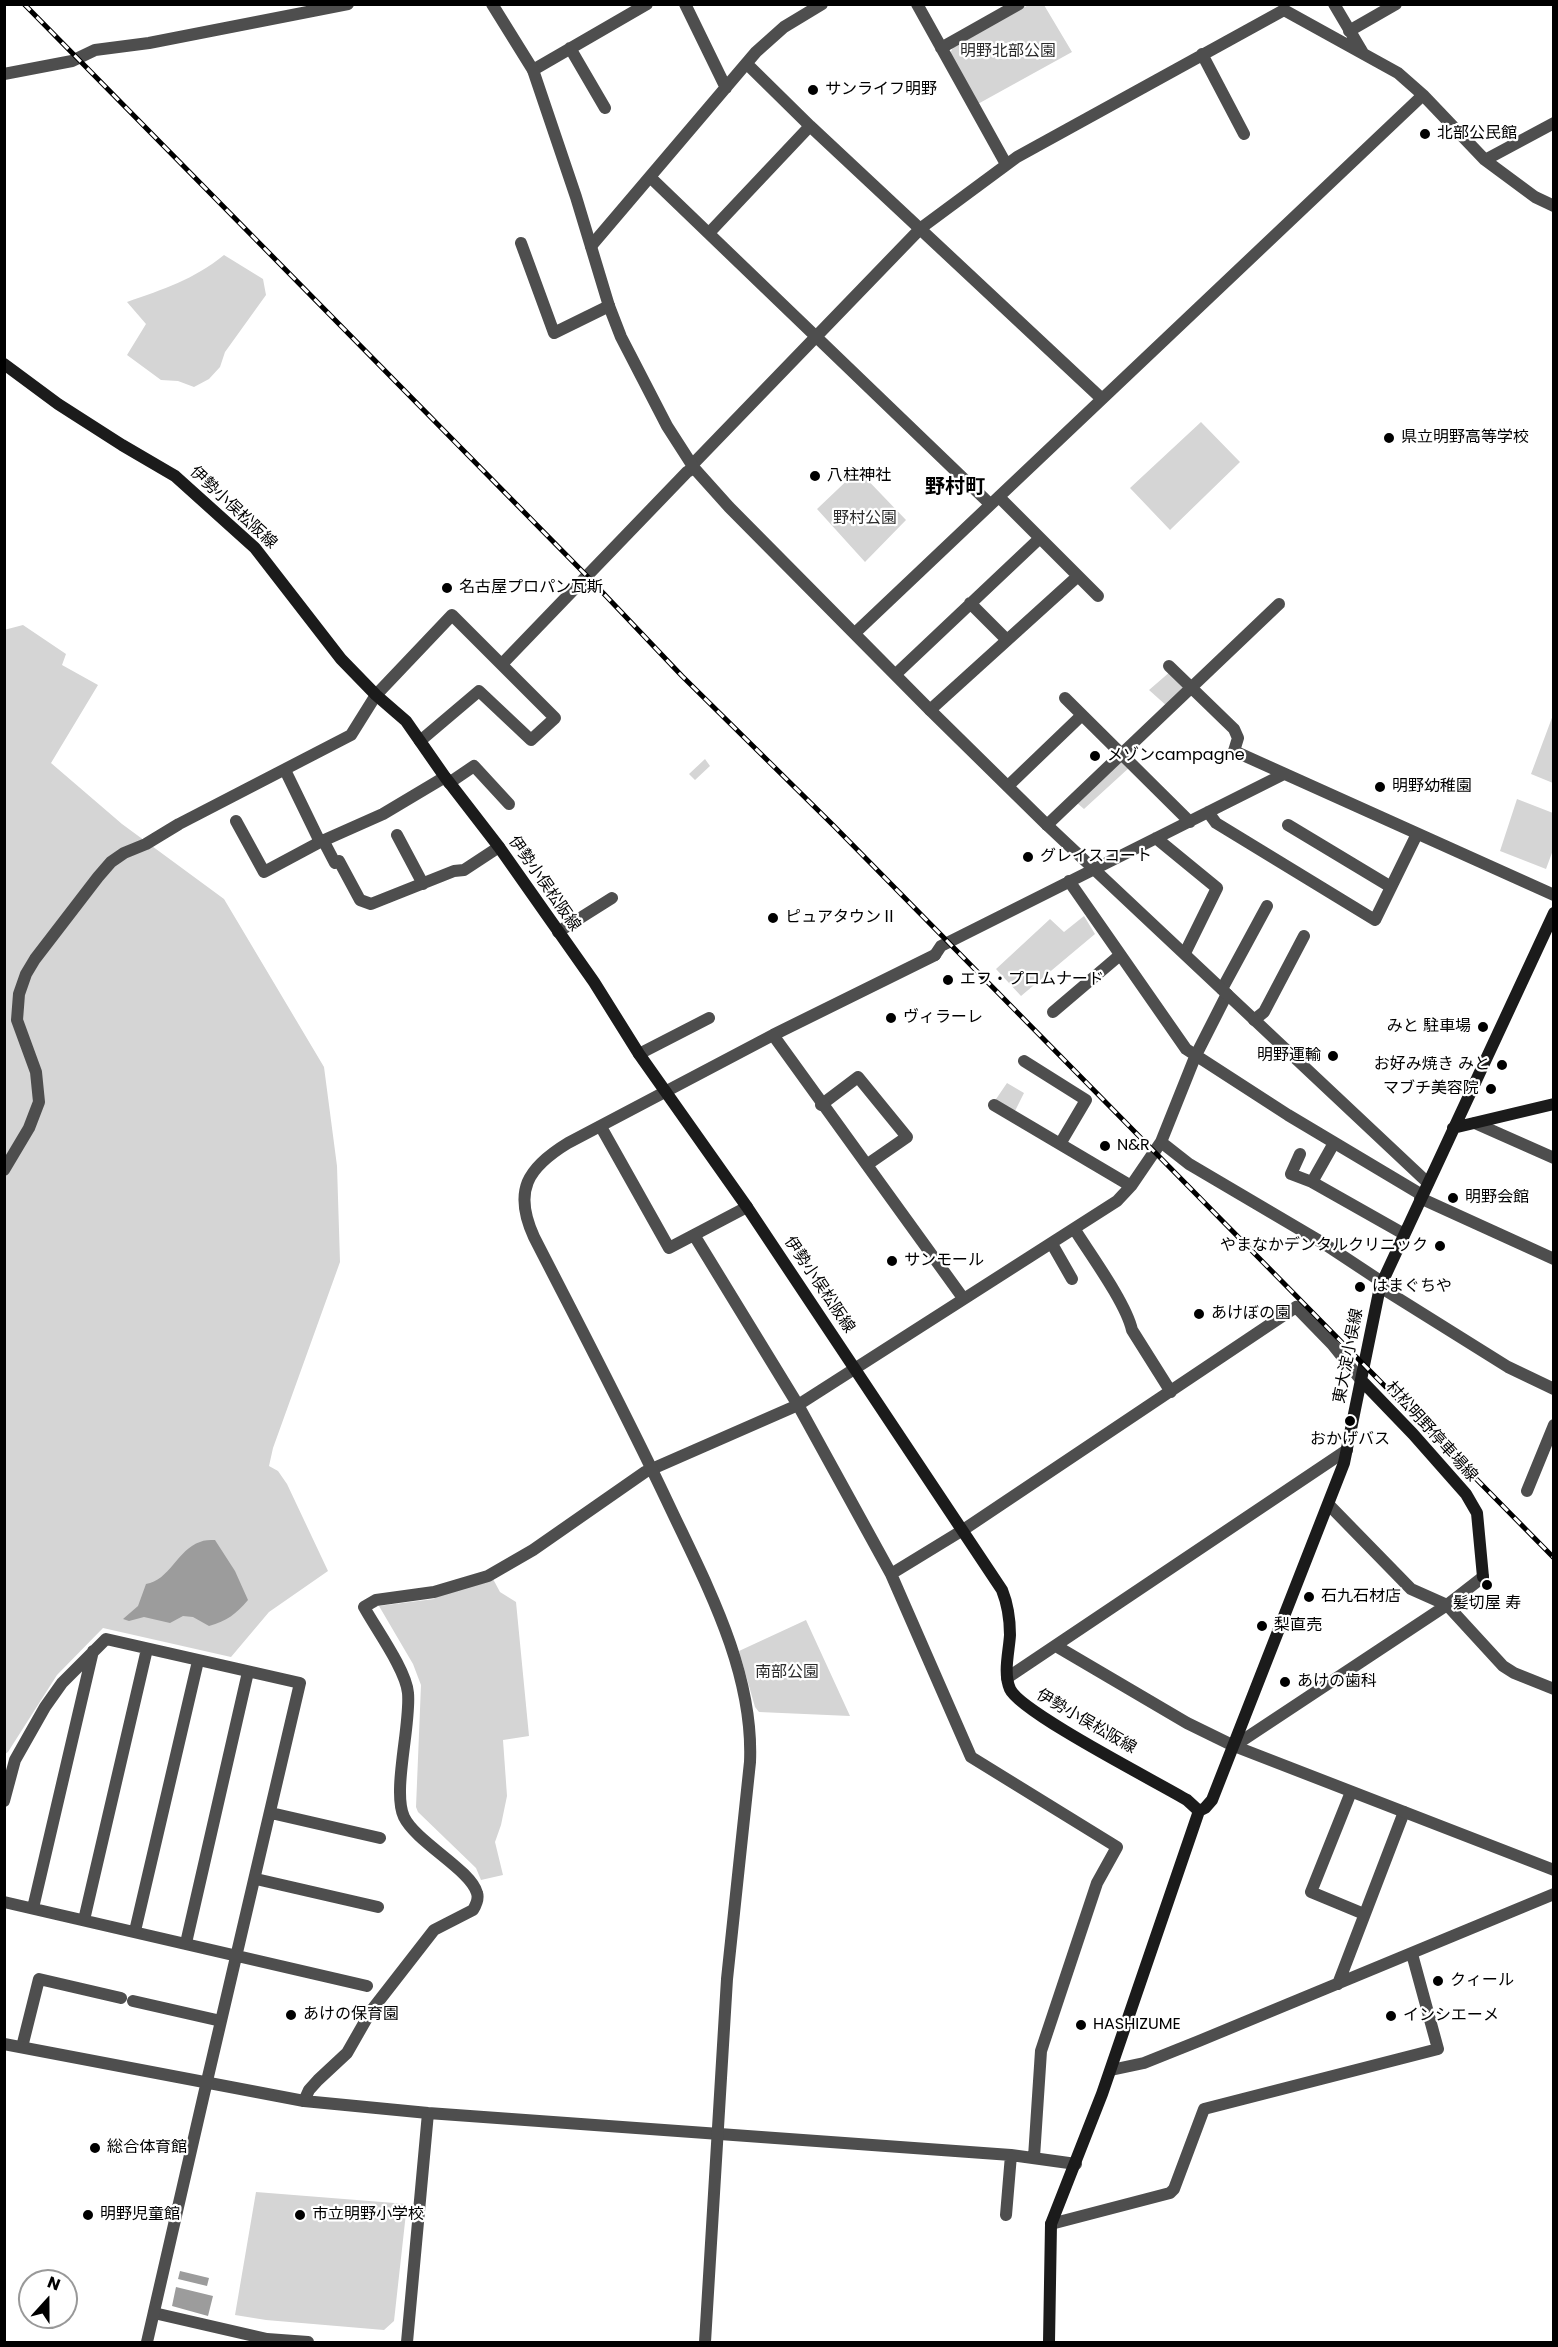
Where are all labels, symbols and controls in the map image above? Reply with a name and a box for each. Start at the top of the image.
park label: 明野北部公園 [960,42,1056,62]
place label: サンライフ明野 [825,80,937,100]
marker: サンライフ明野 [806,83,820,97]
place label: 北部公民館 [1437,124,1517,144]
marker: 北部公民館 [1418,127,1432,141]
place label: 県立明野高等学校 [1401,428,1529,448]
marker: 県立明野高等学校 [1382,431,1396,445]
street label: 伊勢小俣松阪線 [185,463,281,553]
place label: 八柱神社 [827,466,891,486]
marker: 八柱神社 [808,469,822,483]
district label: 野村町 [925,476,985,500]
park label: 野村公園 [833,509,897,529]
place label: 名古屋プロパン瓦斯 [459,578,603,598]
marker: 名古屋プロパン瓦斯 [440,581,454,595]
place label: メゾンcampagne [1107,746,1245,766]
marker: メゾンcampagne [1088,749,1102,763]
place label: 明野幼稚園 [1392,777,1472,797]
marker: 明野幼稚園 [1373,780,1387,794]
street label: 伊勢小俣松阪線 [504,833,584,935]
place label: グレイスコート [1040,847,1152,867]
marker: グレイスコート [1021,850,1035,864]
place label: ピュアタウンⅡ [785,908,897,928]
marker: ピュアタウンⅡ [766,911,780,925]
place label: エフ・プロムナード [960,970,1104,990]
marker: エフ・プロムナード [941,973,955,987]
place label: ヴィラーレ [903,1008,983,1028]
marker: ヴィラーレ [884,1011,898,1025]
place label: みと 駐車場 [1387,1017,1471,1037]
marker: みと 駐車場 [1476,1020,1490,1034]
place label: 明野運輸 [1257,1046,1321,1066]
marker: 明野運輸 [1326,1049,1340,1063]
place label: お好み焼き みと [1374,1055,1490,1075]
marker: お好み焼き みと [1495,1058,1509,1072]
place label: マブチ美容院 [1383,1079,1479,1099]
marker: マブチ美容院 [1484,1082,1498,1096]
place label: N&R [1117,1136,1150,1156]
marker: N&R [1098,1139,1112,1153]
place label: 明野会館 [1465,1188,1529,1208]
marker: 明野会館 [1446,1191,1460,1205]
street label: 伊勢小俣松阪線 [780,1233,858,1337]
place label: やまなかデンタルクリニック [1220,1236,1428,1256]
marker: やまなかデンタルクリニック [1433,1239,1447,1253]
place label: サンモール [904,1251,984,1271]
marker: サンモール [885,1254,899,1268]
place label: はまぐちや [1372,1277,1452,1297]
marker: はまぐちや [1353,1280,1367,1294]
place label: あけぼの園 [1211,1304,1291,1324]
marker: あけぼの園 [1192,1307,1206,1321]
street label: 東大淀小俣線 [1330,1307,1368,1405]
street label: 村松明野停車場線 [1381,1378,1481,1486]
marker: おかげバス [1343,1414,1357,1428]
place label: おかげバス [1310,1430,1390,1450]
marker: 髪切屋 寿 [1480,1578,1494,1592]
place label: 石九石材店 [1321,1587,1401,1607]
marker: 石九石材店 [1302,1590,1316,1604]
place label: 髪切屋 寿 [1453,1594,1521,1614]
place label: 梨直売 [1274,1616,1322,1636]
marker: 梨直売 [1255,1619,1269,1633]
park label: 南部公園 [755,1663,819,1683]
place label: あけの歯科 [1297,1672,1377,1692]
marker: あけの歯科 [1278,1675,1292,1689]
street label: 伊勢小俣松阪線 [1033,1686,1139,1758]
place label: クィール [1450,1971,1514,1991]
marker: クィール [1431,1974,1445,1988]
place label: あけの保育園 [303,2005,399,2025]
place label: インシエーメ [1403,2006,1499,2026]
marker: あけの保育園 [284,2008,298,2022]
marker: インシエーメ [1384,2009,1398,2023]
place label: HASHIZUME [1093,2015,1181,2035]
marker: HASHIZUME [1074,2018,1088,2032]
place label: 総合体育館 [107,2138,187,2158]
marker: 総合体育館 [88,2141,102,2155]
place label: 明野児童館 [100,2205,180,2225]
place label: 市立明野小学校 [312,2205,424,2225]
marker: 明野児童館 [81,2208,95,2222]
marker: 市立明野小学校 [293,2208,307,2222]
north arrow [18,2269,78,2329]
text: N [44,2271,64,2296]

